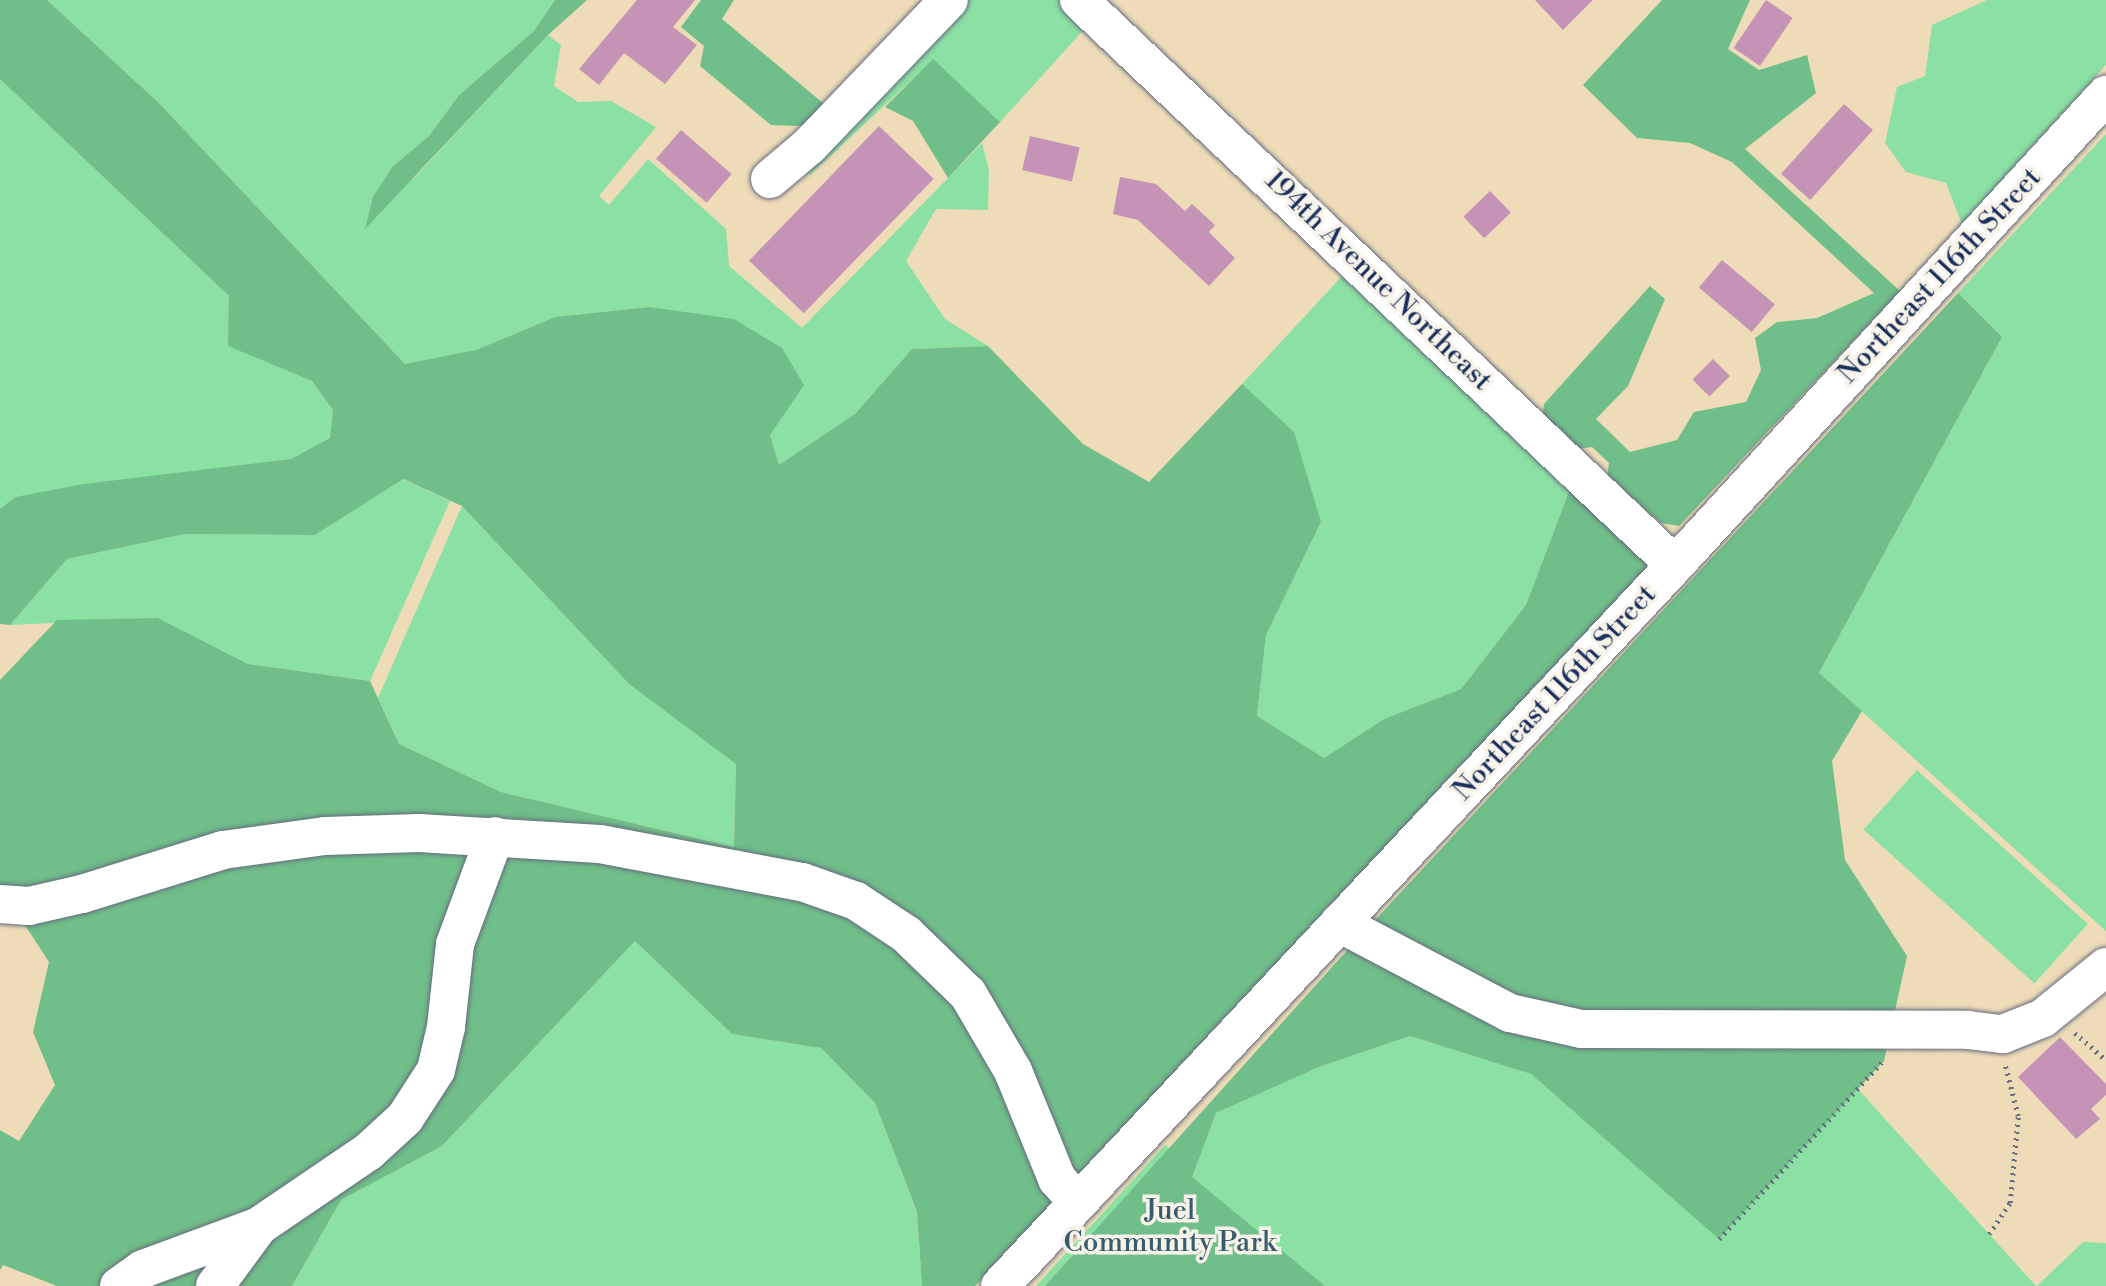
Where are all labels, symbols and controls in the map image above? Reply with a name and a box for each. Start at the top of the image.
street label: Northeast 116th Street [1831,161,2049,391]
street label: 194th Avenue Northeast [1258,164,1498,398]
street label: Northeast 116th Street [1446,578,1664,808]
park label: Juel Community Park [1063,1194,1277,1260]

